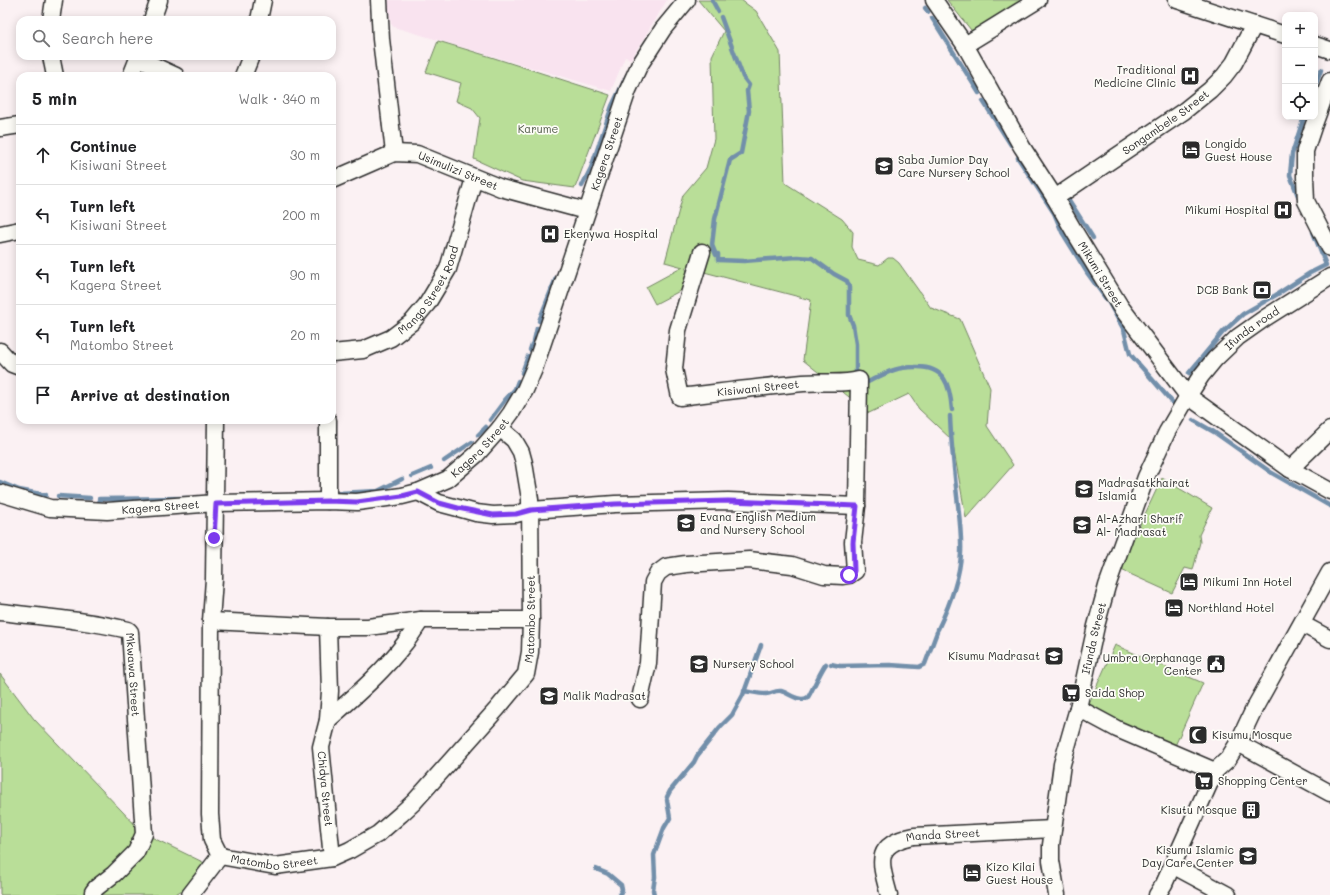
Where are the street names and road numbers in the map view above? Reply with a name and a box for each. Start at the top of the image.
street label: Songambele Street [1119,86,1212,158]
street label: Kagera Street [587,114,626,193]
street label: Usimulizi Street [416,147,501,193]
street label: Mikumi Street [1075,238,1127,310]
street label: Mango Street Road [394,244,461,337]
street label: Ifunda road [1221,303,1282,353]
street label: Kisiwani Street [716,376,800,399]
street label: Kagera Street [447,415,512,480]
street label: Kagera Street [121,496,200,517]
street label: Matombo Street [520,575,538,664]
street label: Ifunda Street [1078,600,1109,676]
street label: Mkwawa Street [123,632,144,717]
street label: Chidya Street [314,750,337,827]
street label: Manda Street [904,825,981,845]
street label: Matombo Street [230,850,319,873]

